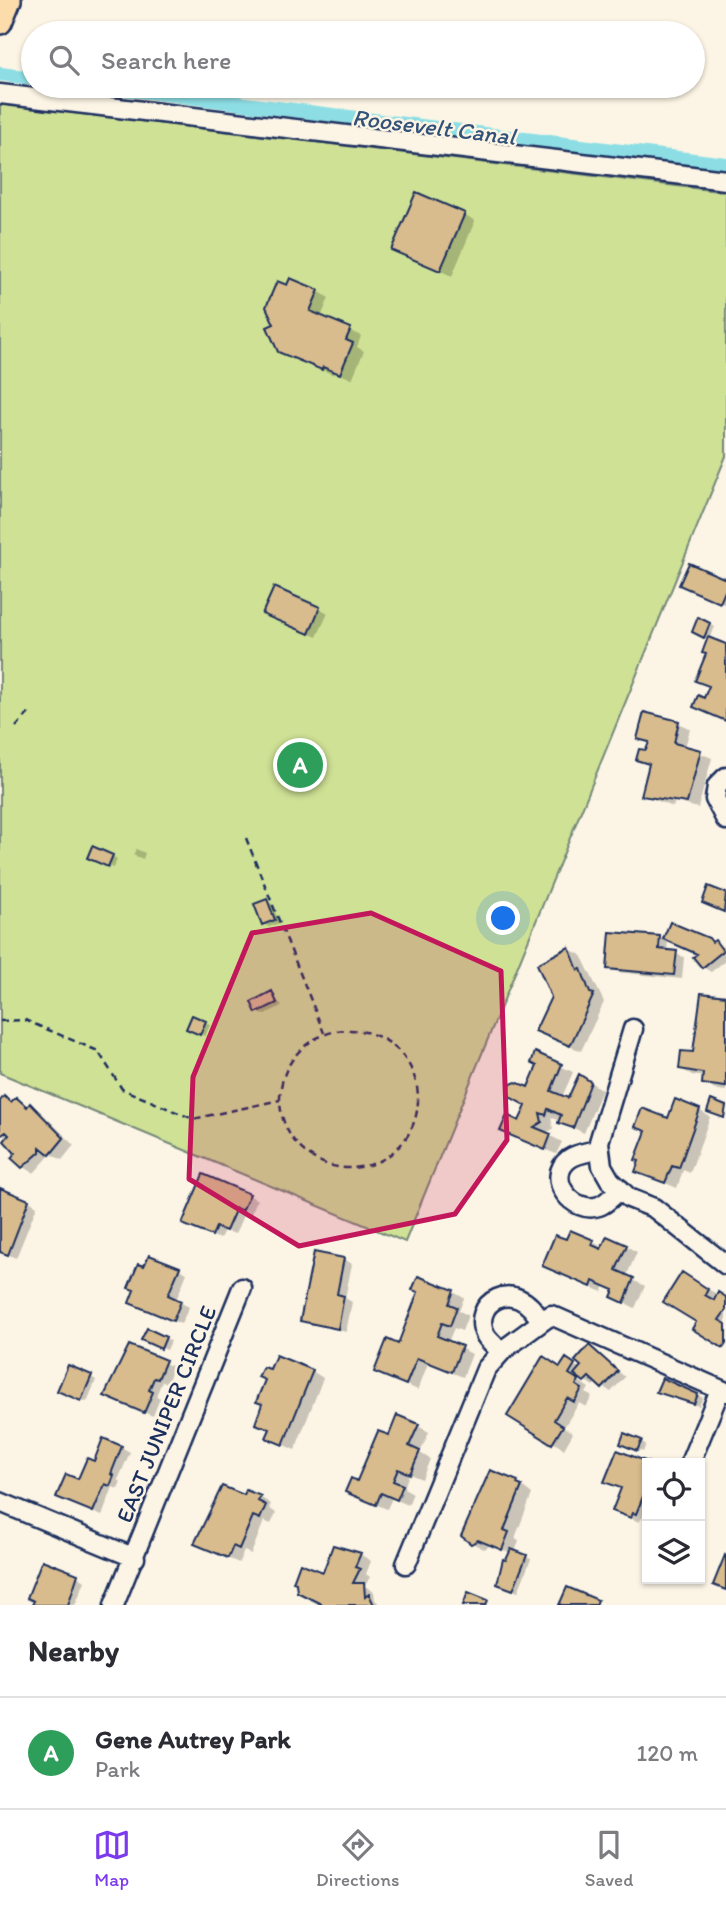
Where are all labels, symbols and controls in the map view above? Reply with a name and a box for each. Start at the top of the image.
search box [21,21,705,98]
icon: search [45,41,83,79]
text: Search here [101,44,231,76]
water label: Roosevelt Canal [351,102,519,151]
pin: A [277,739,323,791]
your location [486,901,520,935]
street label: EAST JUNIPER CIRCLE [110,1302,222,1526]
map controls [642,1458,705,1584]
button: locate [642,1458,705,1521]
button: layers [642,1521,705,1584]
text: Nearby [28,1632,119,1669]
text: Gene Autrey Park [95,1723,291,1755]
text: A [44,1739,58,1767]
text: 120 m [637,1739,698,1767]
text: Park [95,1755,140,1783]
tab: Map [93,1826,131,1891]
tab: Directions [316,1826,400,1891]
tab: Saved [585,1826,633,1891]

